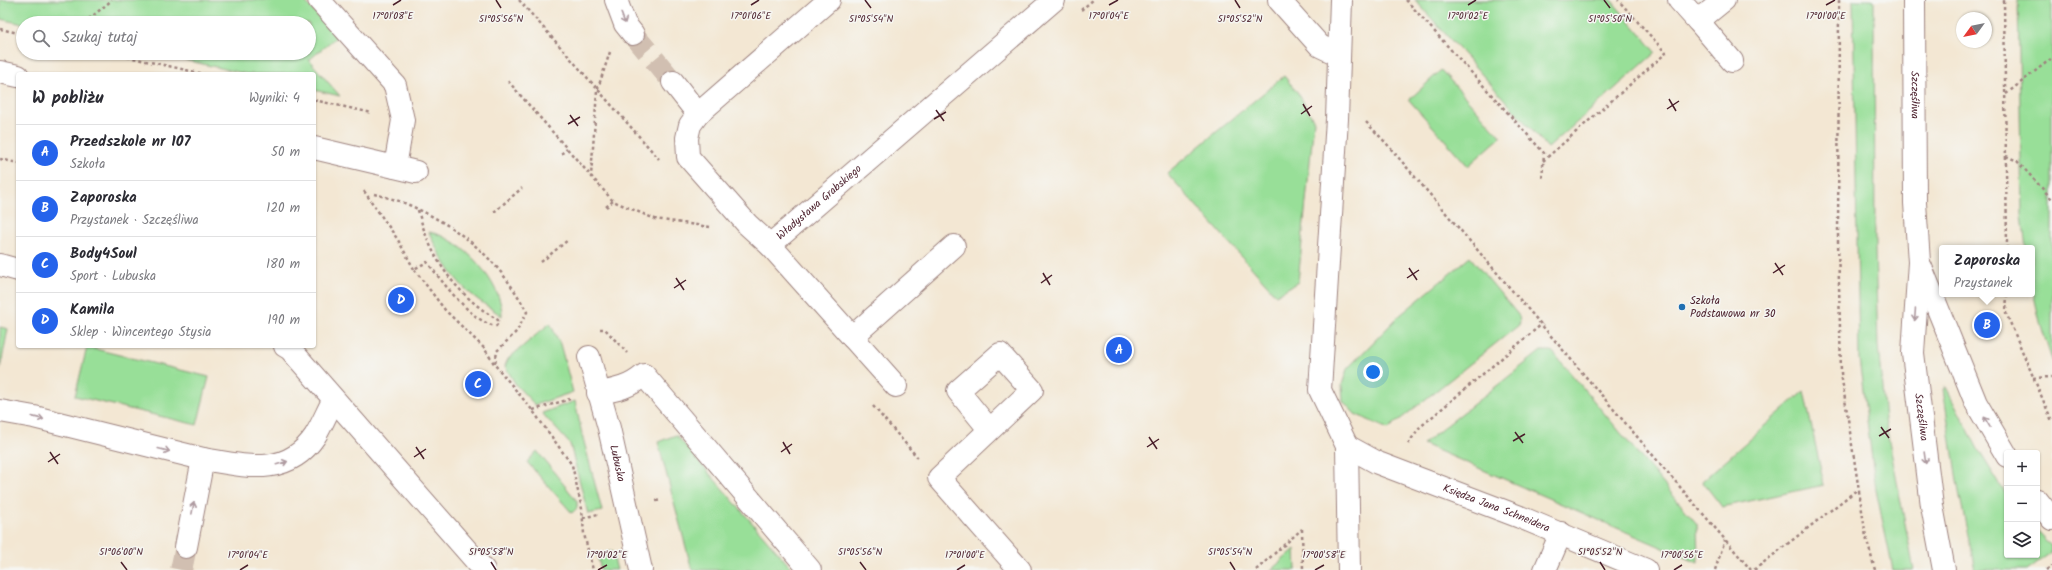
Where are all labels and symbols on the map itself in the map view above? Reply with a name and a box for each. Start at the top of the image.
text: 17°01'08"E [373,8,415,24]
text: 17°01'06"E [731,8,772,24]
text: 17°01'04"E [1089,8,1130,24]
text: 17°01'02"E [1448,8,1489,24]
text: 17°01'00"E [1806,8,1847,24]
text: 51°05'56"N [479,11,524,27]
text: 51°05'54"N [849,11,894,27]
text: 51°05'52"N [1218,11,1263,27]
text: 51°05'50"N [1588,11,1632,27]
one-way arrow [619,12,627,24]
north arrow [1956,12,1992,48]
street label: Szczęśliwa [1905,71,1924,119]
street label: Władysława Grabskiego [772,160,866,245]
pin: D [388,285,414,315]
place label: Szkoła Podstawowa nr 30 [1690,292,1776,323]
marker: Szkoła Podstawowa nr 30 [1677,302,1687,312]
one-way arrow [1911,308,1918,321]
pin: B [1974,310,2000,340]
pin: A [1106,335,1132,365]
your location [1363,362,1383,382]
pin: C [465,369,491,399]
street label: Szczęśliwa [1909,392,1933,442]
one-way arrow [31,415,44,423]
one-way arrow [1983,416,1991,428]
street label: Lubuska [604,443,630,484]
one-way arrow [158,446,171,454]
one-way arrow [1921,451,1929,464]
one-way arrow [275,458,288,466]
street label: Księdza Jana Schneidera [1440,479,1553,538]
one-way arrow [190,502,198,515]
text: 51°06'00"N [99,544,143,560]
text: 51°05'58"N [468,544,514,560]
text: 51°05'56"N [838,544,883,560]
text: 51°05'54"N [1208,544,1253,560]
text: 51°05'52"N [1578,544,1623,560]
text: 17°01'04"E [228,547,269,563]
text: 17°01'02"E [587,547,628,563]
text: 17°01'00"E [945,547,986,563]
text: 17°00'58"E [1302,547,1347,563]
text: 17°00'56"E [1661,547,1704,563]

